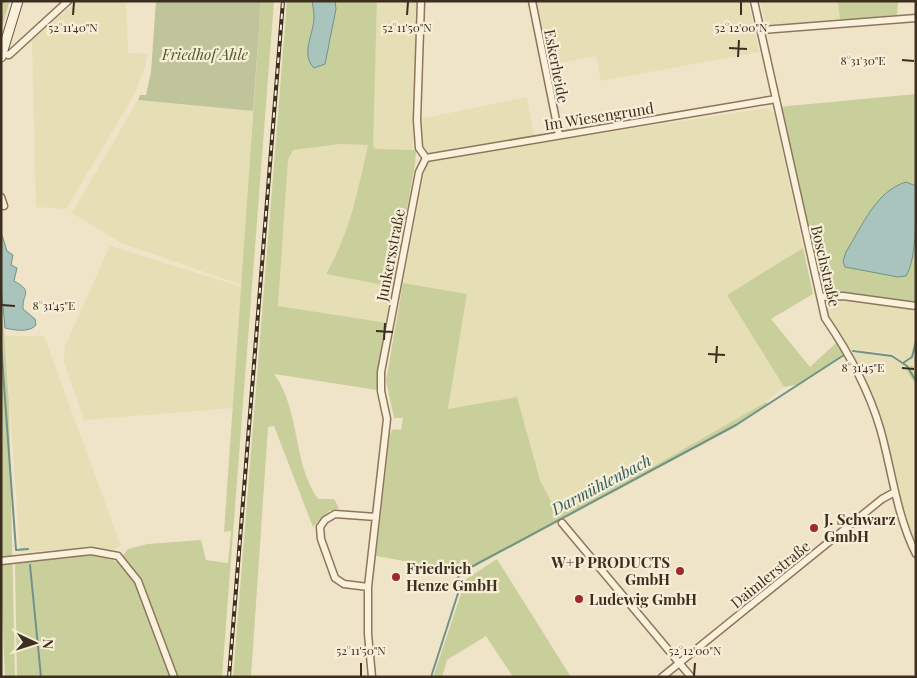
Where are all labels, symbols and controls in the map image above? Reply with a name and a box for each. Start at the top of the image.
text: 52°11'40"N [48,19,98,35]
text: 52°11'50"N [382,19,432,35]
text: 52°12'00"N [715,19,768,35]
street label: Eskerheide [540,27,574,105]
park label: Friedhof Ahle [161,44,249,64]
text: 8°31'30"E [840,52,886,68]
street label: Im Wiesengrund [543,97,656,135]
street label: Junkersstraße [371,207,409,304]
street label: Boschstraße [807,223,845,309]
text: 8°31'45"E [33,297,75,313]
text: 8°31'45"E [842,359,884,375]
water label: Darmühlenbach [547,449,654,520]
place label: J. Schwarz GmbH [823,509,896,546]
marker: J. Schwarz GmbH [808,522,820,534]
street label: Daimlerstraße [726,536,814,612]
place label: W+P PRODUCTS GmbH [550,552,670,589]
place label: Friedrich Henze GmbH [406,558,498,595]
marker: W+P PRODUCTS GmbH [674,565,686,577]
marker: Friedrich Henze GmbH [390,571,402,583]
place label: Ludewig GmbH [589,589,697,609]
marker: Ludewig GmbH [573,593,585,605]
north arrow [10,618,60,668]
text: N [39,638,58,650]
text: 52°11'50"N [336,642,386,658]
text: 52°12'00"N [669,642,722,658]

